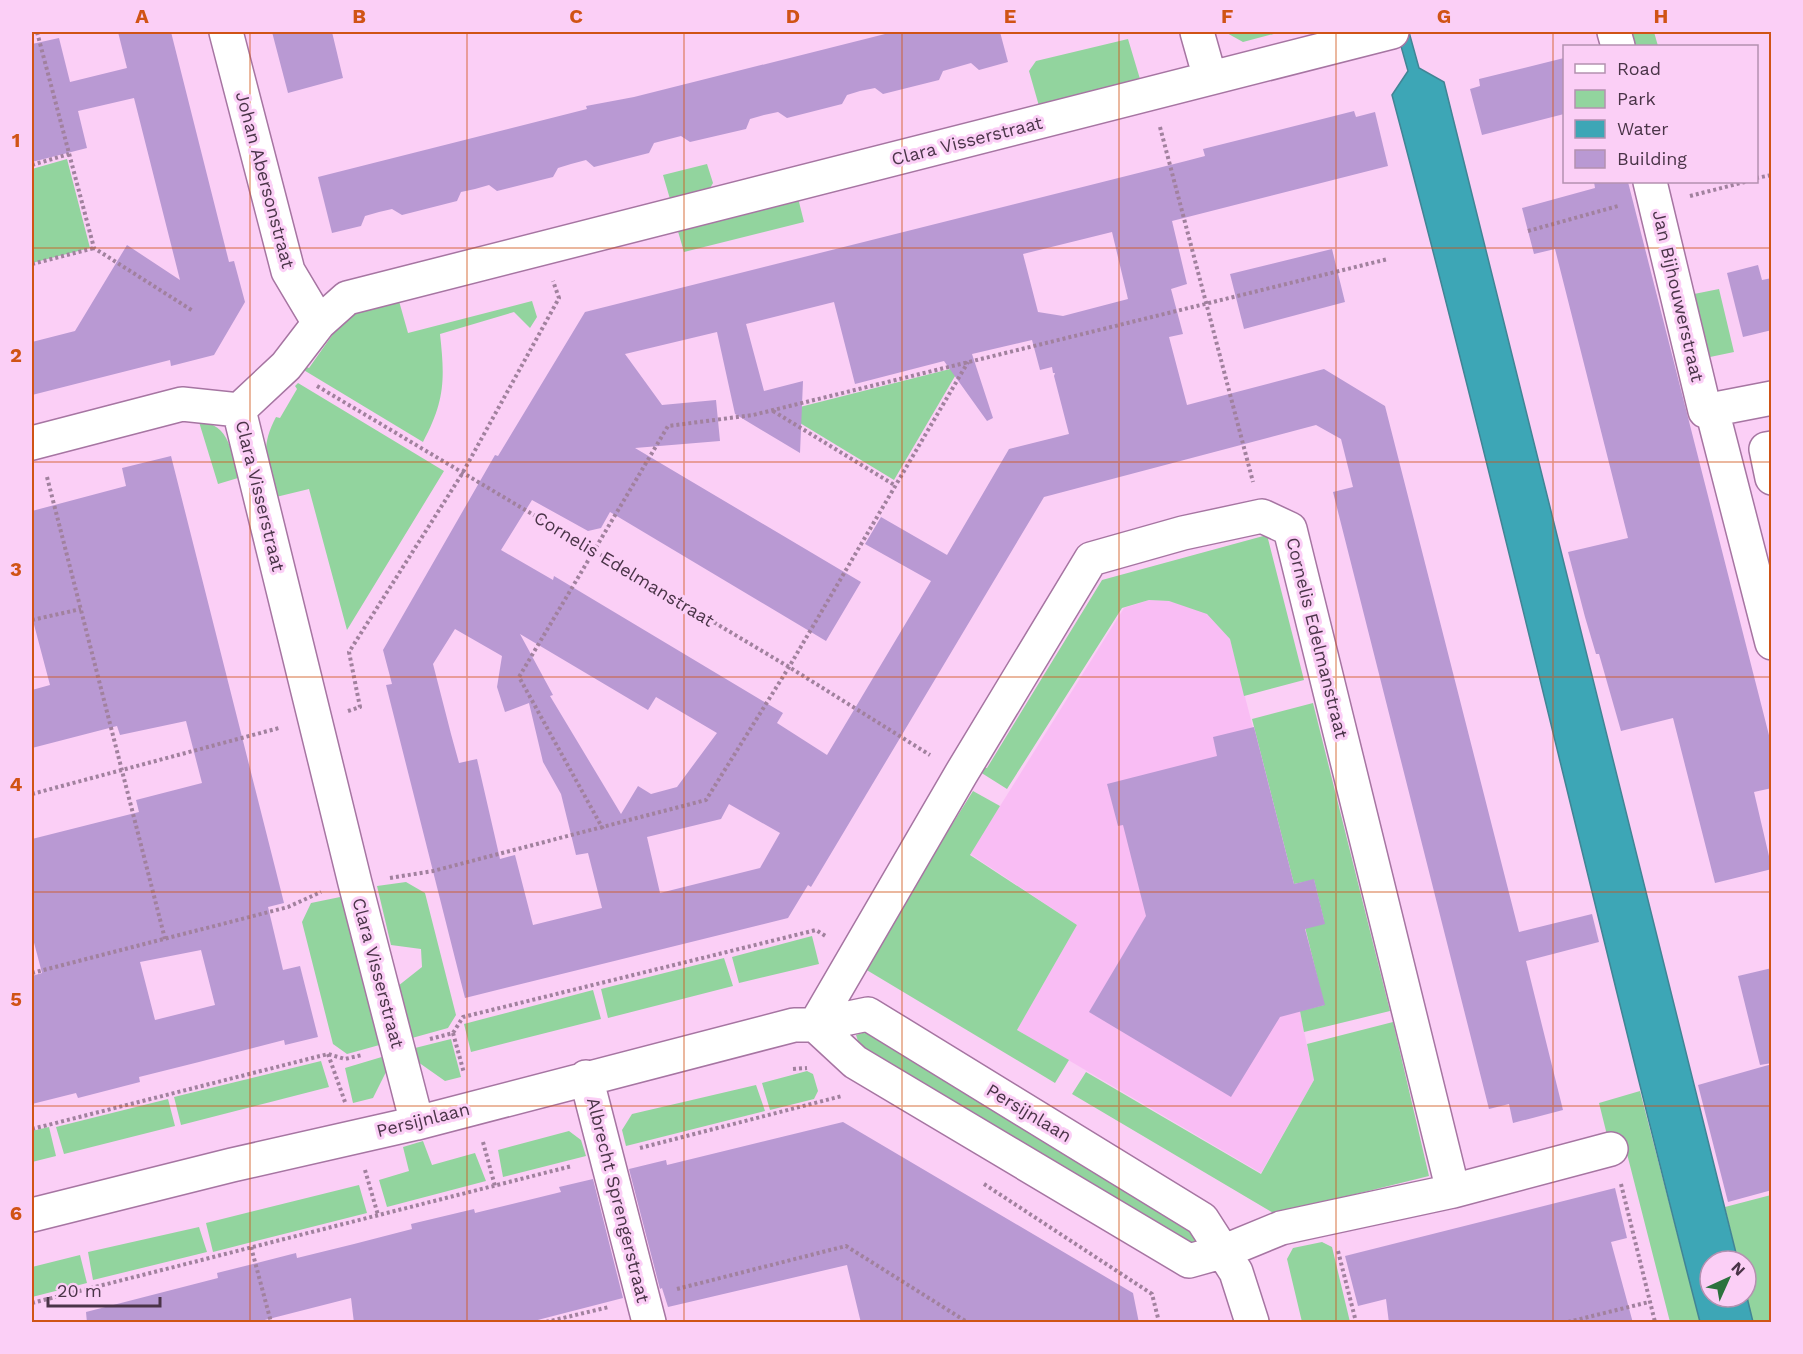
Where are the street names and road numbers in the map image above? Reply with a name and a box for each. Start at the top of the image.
street label: Johan Abersonstraat [232,89,299,271]
street label: Clara Visserstraat [889,111,1045,169]
street label: Jan Bijhouwerstraat [1649,208,1709,384]
street label: Clara Visserstraat [232,418,290,574]
street label: Cornelis Edelmanstraat [530,506,719,631]
street label: Cornelis Edelmanstraat [1282,535,1353,741]
street label: Clara Visserstraat [348,895,409,1051]
street label: Persijnlaan [983,1079,1076,1146]
street label: Albrecht Sprengerstraat [583,1095,654,1305]
street label: Persijnlaan [374,1098,472,1141]

